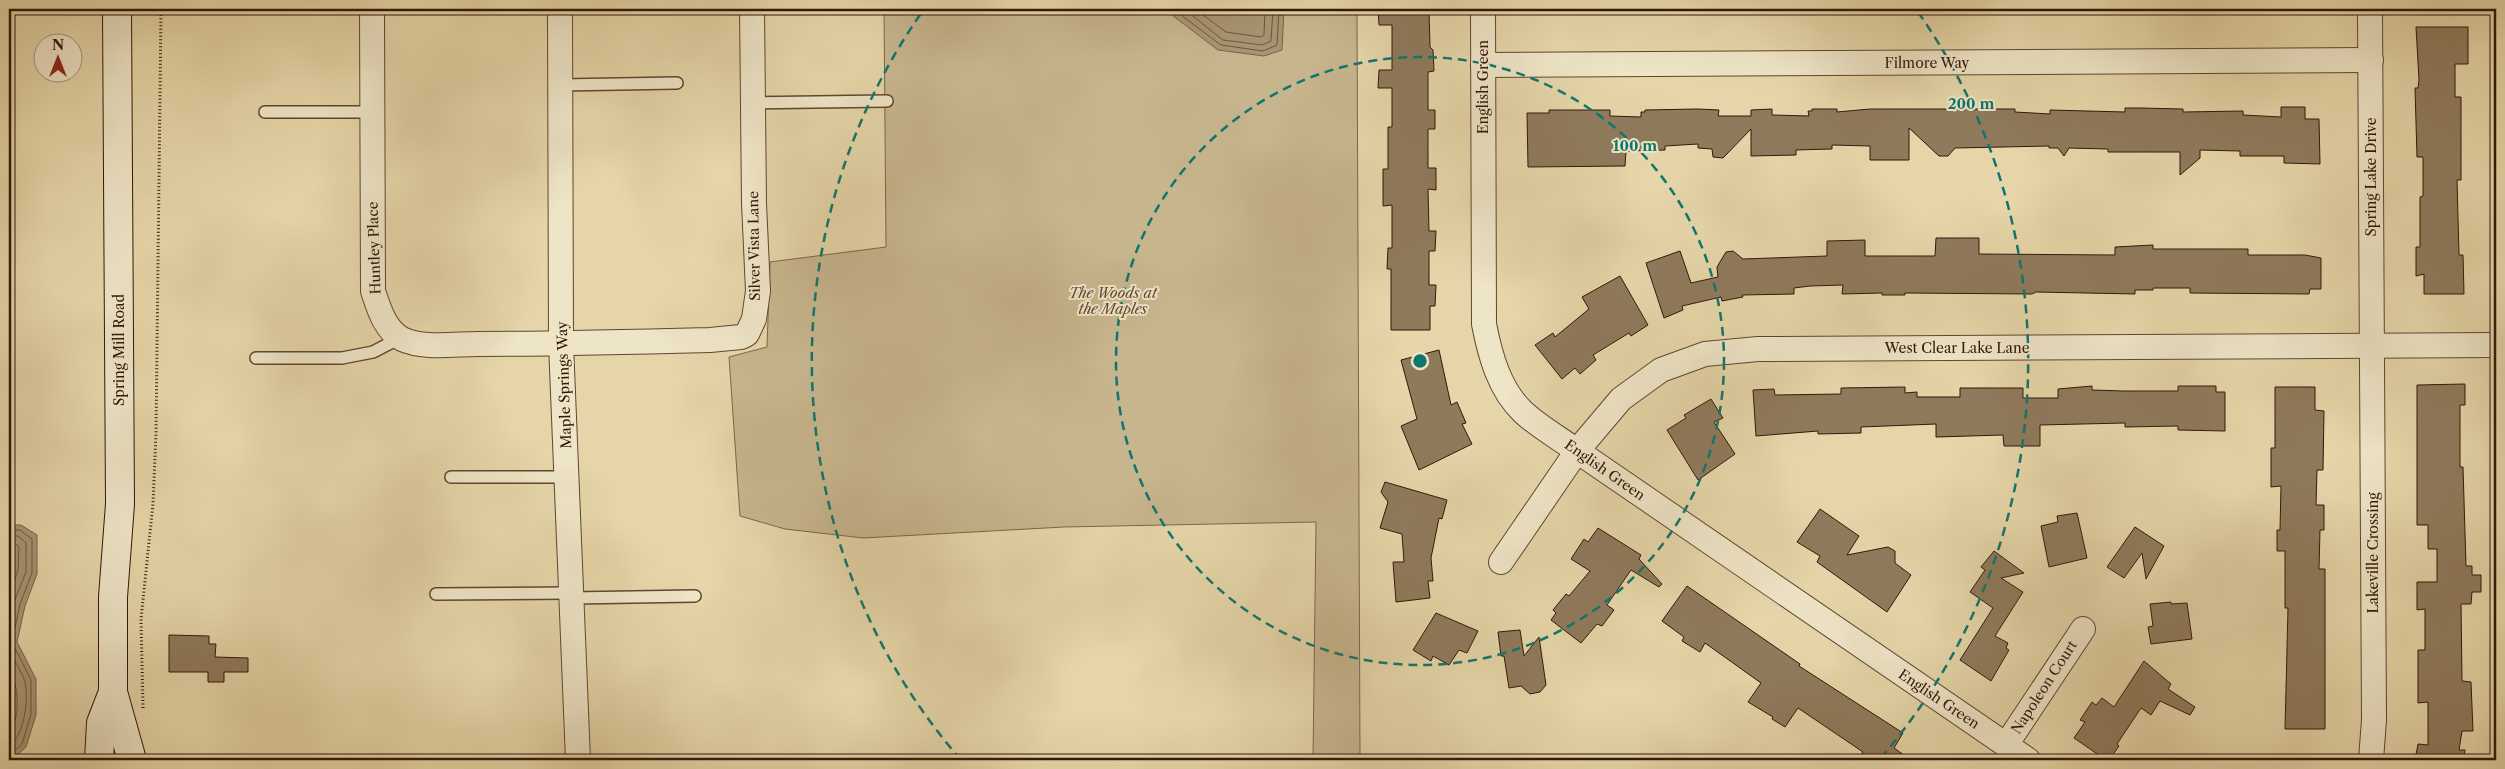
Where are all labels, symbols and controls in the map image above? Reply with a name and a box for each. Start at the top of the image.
north arrow [32,32,82,82]
text: N [52,36,64,54]
street label: English Green [1474,40,1492,134]
street label: Filmore Way [1885,54,1970,72]
text: 200 m [1948,94,1994,113]
street label: Spring Lake Drive [2362,117,2380,237]
text: 100 m [1613,136,1657,155]
street label: Silver Vista Lane [744,191,764,301]
street label: Huntley Place [363,201,385,295]
park label: The Woods at the Maples [1069,284,1158,318]
street label: Spring Mill Road [110,294,128,406]
street label: Maple Springs Way [553,321,575,449]
street label: West Clear Lake Lane [1883,339,2030,357]
centre of rings [1411,352,1429,370]
street label: English Green [1561,436,1649,505]
street label: Lakeville Crossing [2364,492,2382,614]
street label: Napoleon Court [2007,637,2081,737]
street label: English Green [1895,665,1983,733]

